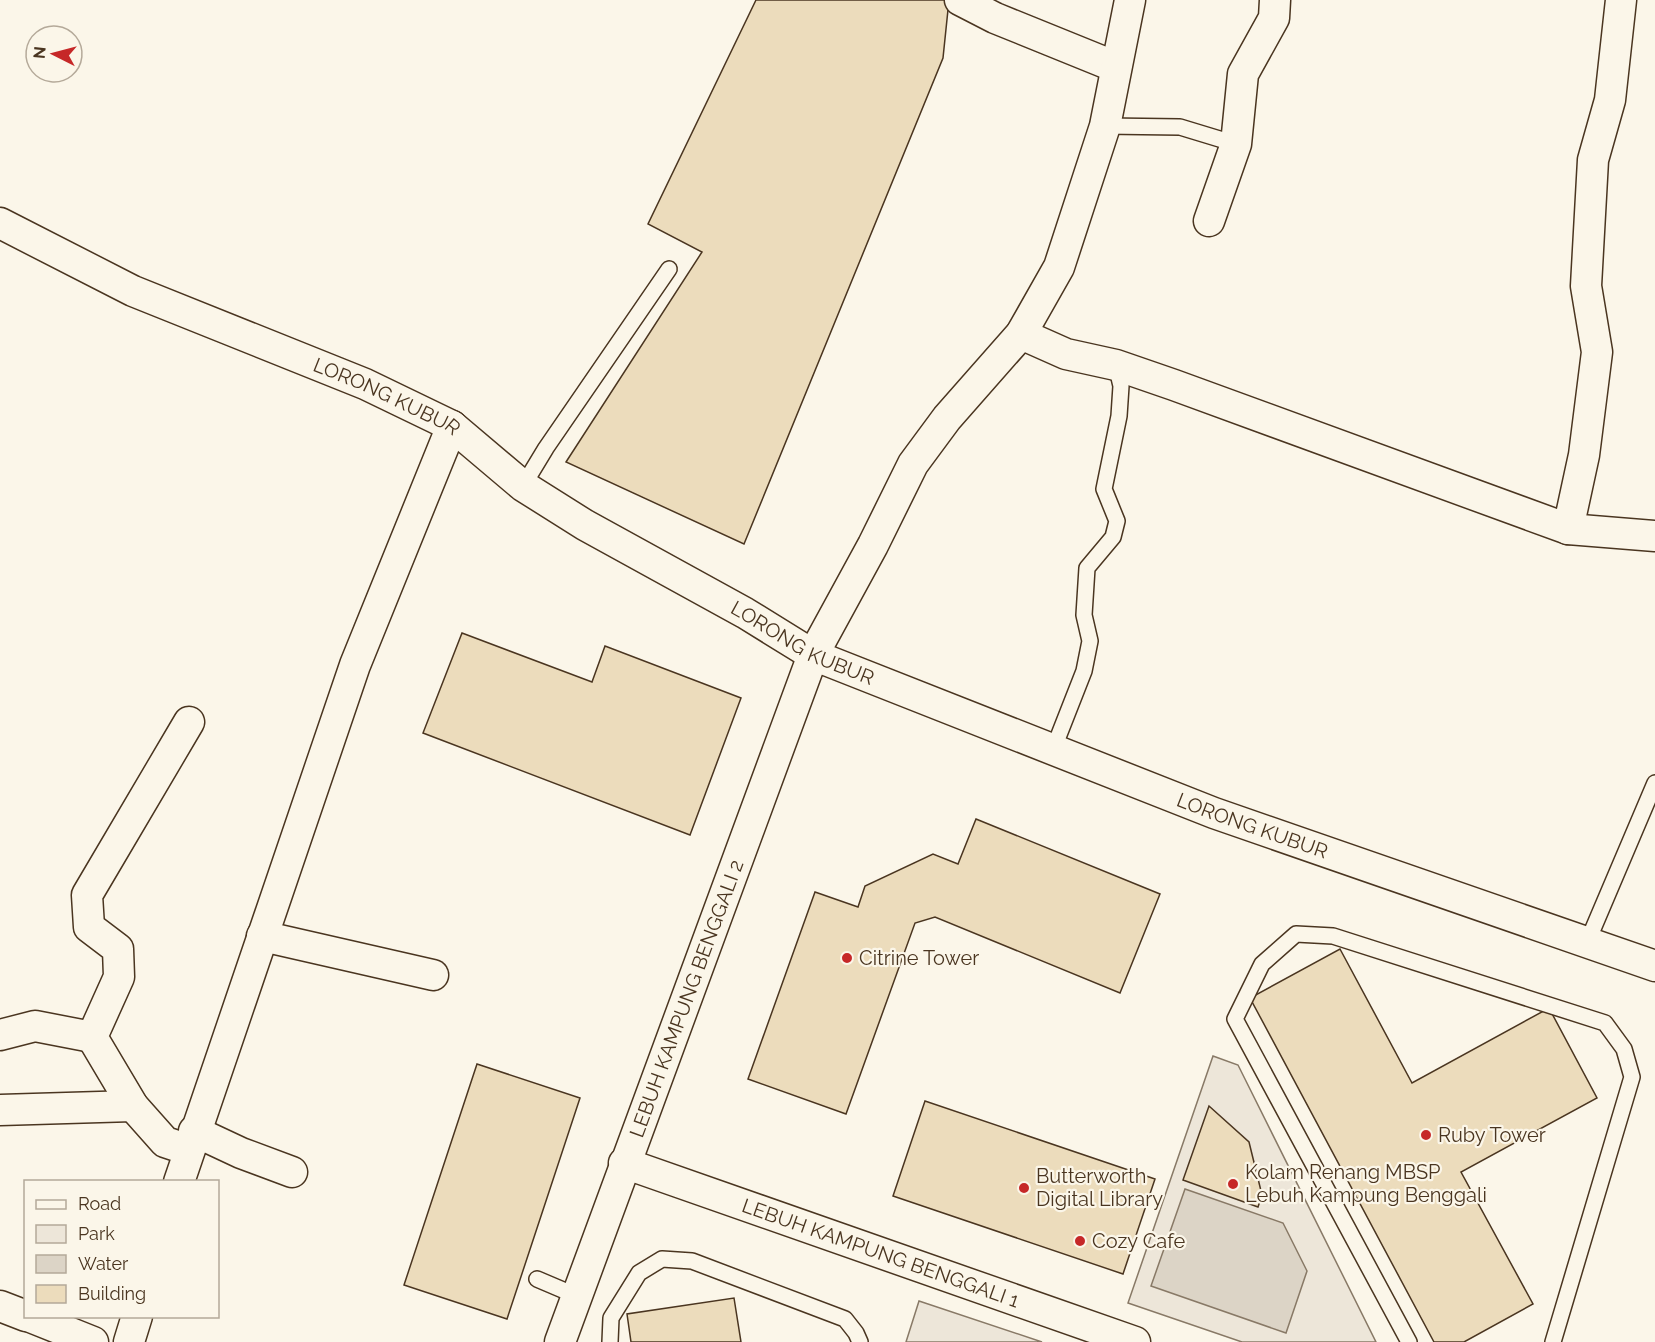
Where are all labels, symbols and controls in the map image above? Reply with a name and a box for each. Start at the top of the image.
north arrow [24,24,84,84]
text: N [29,45,50,60]
street label: LORONG KUBUR [310,353,465,440]
street label: LORONG KUBUR [727,596,878,690]
street label: LORONG KUBUR [1173,788,1331,864]
street label: LEBUH KAMPUNG BENGGALI 2 [624,857,749,1141]
place label: Citrine Tower [859,946,979,970]
marker: Citrine Tower [840,951,854,965]
place label: Ruby Tower [1438,1123,1546,1147]
marker: Ruby Tower [1419,1128,1433,1142]
place label: Kolam Renang MBSP Lebuh Kampung Benggali [1245,1160,1487,1207]
place label: Butterworth Digital Library [1036,1164,1163,1211]
marker: Kolam Renang MBSP Lebuh Kampung Benggali [1226,1177,1240,1191]
legend [24,1180,219,1318]
marker: Butterworth Digital Library [1017,1181,1031,1195]
text: Road [78,1193,121,1214]
street label: LEBUH KAMPUNG BENGGALI 1 [739,1193,1023,1313]
text: Park [78,1223,115,1244]
place label: Cozy Cafe [1092,1229,1185,1253]
marker: Cozy Cafe [1073,1234,1087,1248]
text: Water [78,1253,129,1274]
text: Building [78,1283,146,1304]

